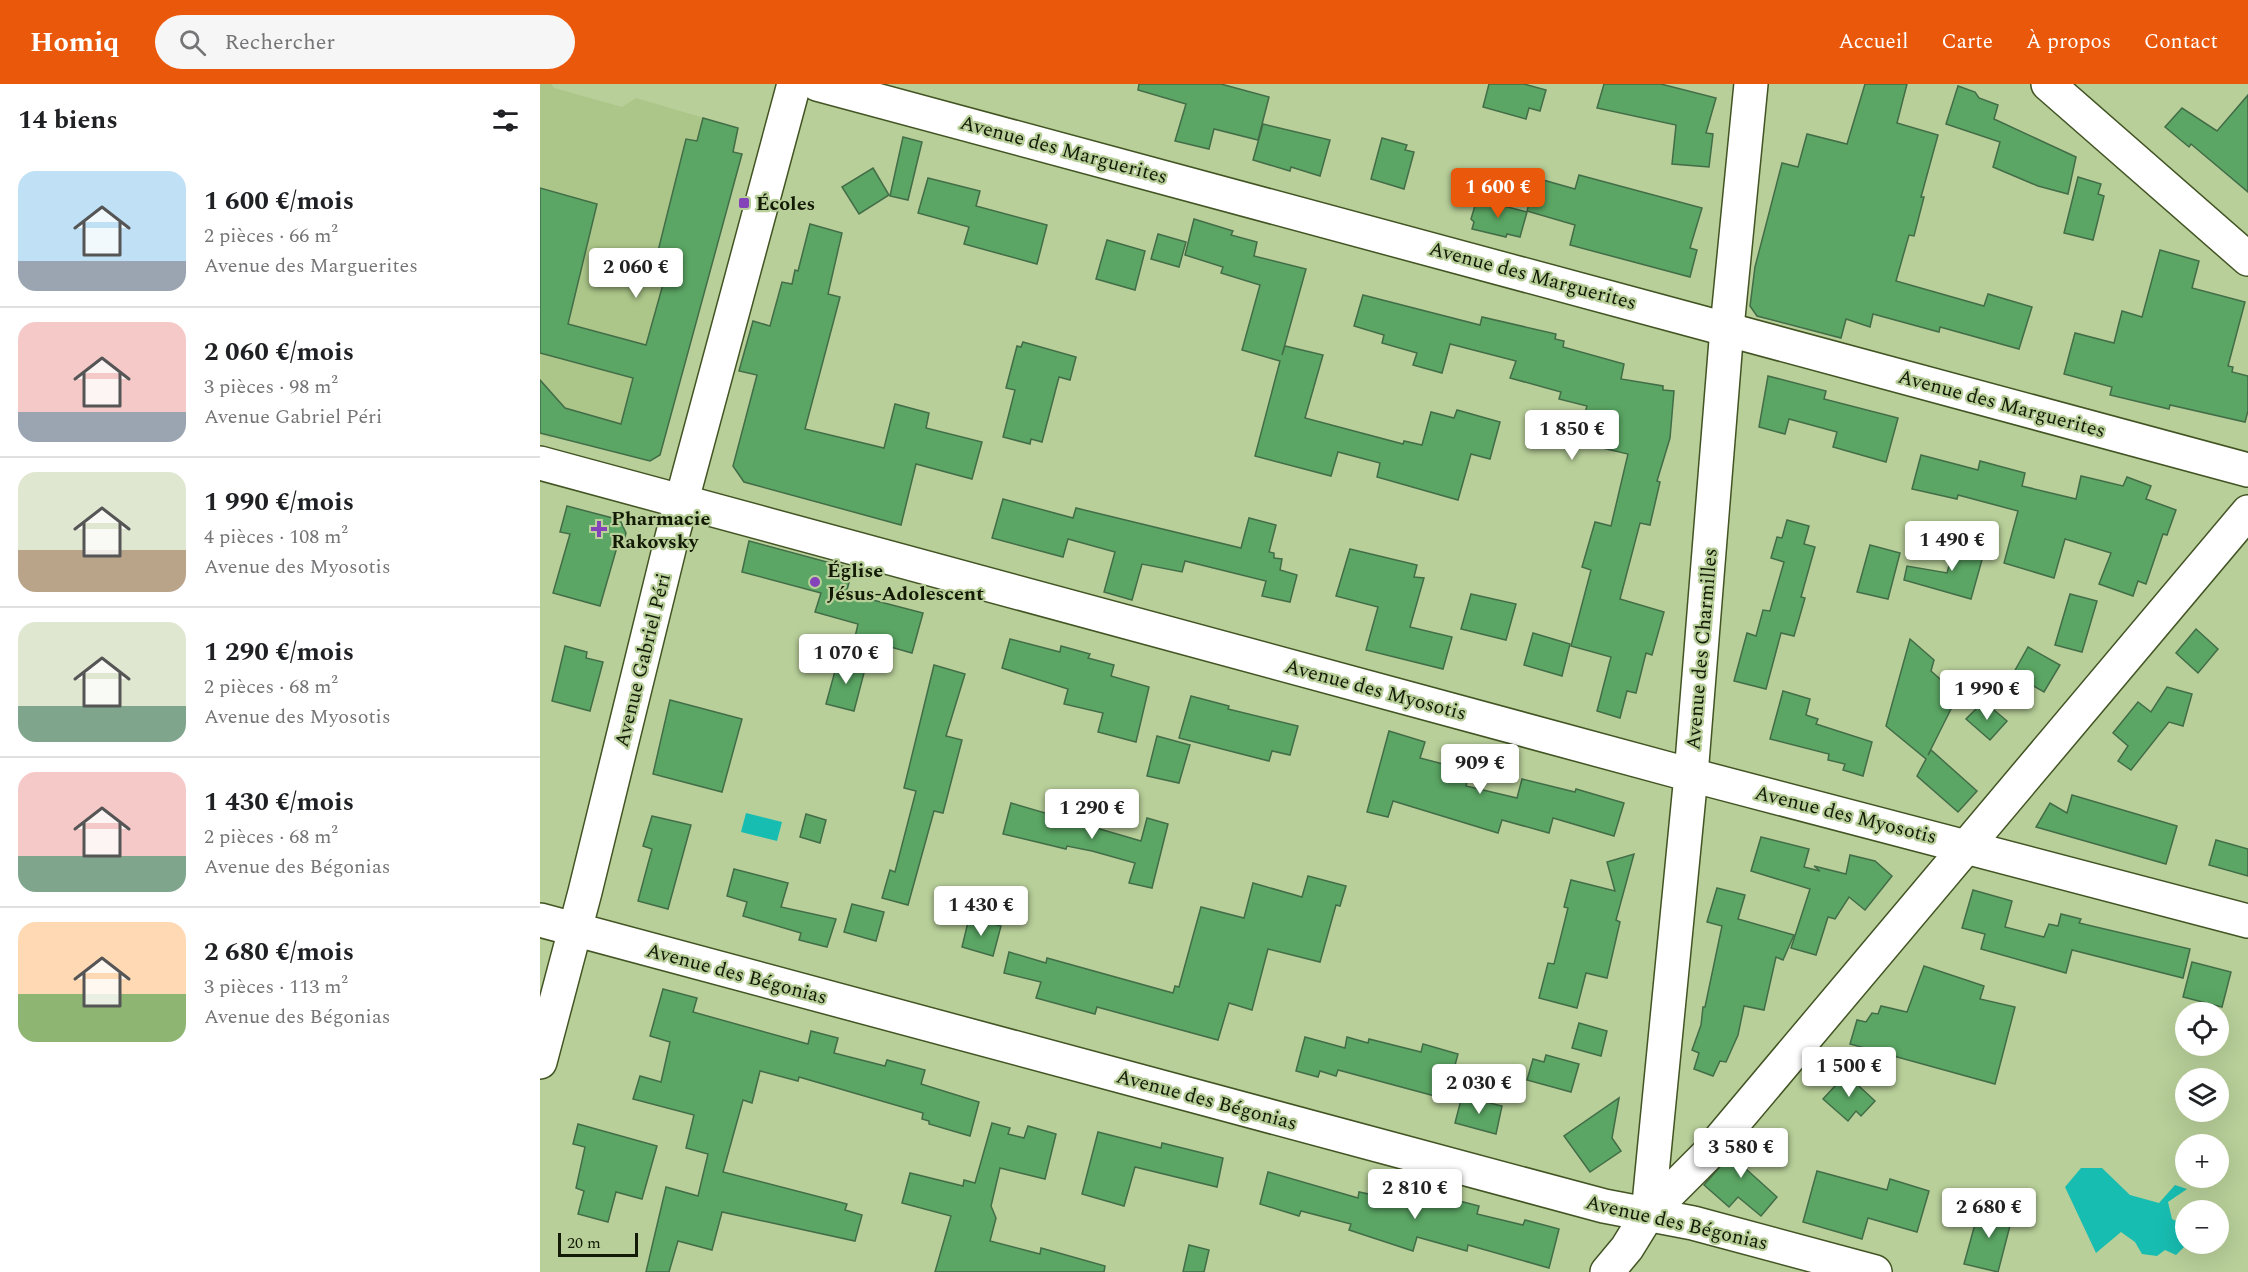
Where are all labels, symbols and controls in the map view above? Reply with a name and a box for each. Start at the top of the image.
search box [155,15,575,69]
text: Homiq [30,21,119,64]
icon: search [176,26,209,59]
text: Rechercher [224,26,335,59]
text: Accueil [1838,26,1909,58]
text: Carte [1942,26,1993,58]
text: À propos [2026,26,2111,58]
text: Contact [2144,26,2218,58]
text: 14 biens [18,100,118,140]
icon: filters [489,104,522,137]
street label: Avenue des Marguerites [957,108,1171,192]
pin: 1 600 € [1443,168,1553,219]
text: 1 600 € [1465,172,1531,202]
text: 1 600 €/mois [204,181,354,221]
place label: Écoles [756,189,815,219]
icon: home [66,195,138,267]
marker: Écoles [737,196,751,210]
text: 2 pièces · 66 m² [204,221,338,251]
street label: Avenue des Marguerites [1426,234,1640,318]
pin: 2 060 € [581,248,691,299]
text: Avenue des Marguerites [204,251,418,281]
text: 2 060 € [603,252,669,282]
text: 2 060 €/mois [204,332,354,372]
icon: home [66,346,138,418]
street label: Avenue des Marguerites [1895,362,2109,446]
text: 3 pièces · 98 m² [204,372,338,402]
text: Avenue Gabriel Péri [204,402,382,432]
pin: 1 850 € [1517,410,1627,461]
text: 1 850 € [1539,414,1605,444]
text: 1 990 €/mois [204,482,354,522]
icon: home [66,496,138,568]
place label: Pharmacie Rakovsky [611,504,710,557]
pin: 1 490 € [1897,521,2007,572]
text: 4 pièces · 108 m² [204,522,348,552]
marker: Pharmacie Rakovsky [592,522,606,536]
text: 1 490 € [1919,525,1985,555]
street label: Avenue des Charmilles [1678,547,1726,751]
text: Avenue des Myosotis [204,552,391,582]
place label: Église Jésus-Adolescent [827,556,984,609]
street label: Avenue Gabriel Péri [607,570,679,750]
marker: Église Jésus-Adolescent [808,575,822,589]
text: 1 290 €/mois [204,632,354,672]
pin: 1 070 € [791,634,901,685]
text: 1 070 € [813,638,879,668]
icon: home [66,646,138,718]
street label: Avenue des Myosotis [1282,651,1470,729]
pin: 1 990 € [1932,670,2042,721]
text: 2 pièces · 68 m² [204,672,338,702]
text: 1 990 € [1954,674,2020,704]
text: Avenue des Myosotis [204,702,391,732]
pin: 909 € [1438,744,1522,795]
text: 909 € [1455,748,1505,778]
street label: Avenue des Myosotis [1752,778,1940,852]
text: 1 430 €/mois [204,782,354,822]
pin: 1 290 € [1037,789,1147,840]
text: 1 290 € [1059,793,1125,823]
icon: home [66,796,138,868]
text: 2 pièces · 68 m² [204,822,338,852]
text: Avenue des Bégonias [204,852,390,882]
pin: 1 430 € [926,886,1036,937]
text: 1 430 € [948,890,1014,920]
text: 2 680 €/mois [204,932,354,972]
street label: Avenue des Bégonias [643,935,831,1013]
icon: home [66,946,138,1018]
text: 3 pièces · 113 m² [204,972,348,1002]
text: Avenue des Bégonias [204,1002,390,1032]
map controls [2175,1002,2229,1254]
button: locate [2175,1002,2229,1056]
pin: 1 500 € [1794,1047,1904,1098]
text: 1 500 € [1816,1051,1882,1081]
street label: Avenue des Bégonias [1113,1061,1301,1139]
pin: 2 030 € [1424,1064,1534,1115]
text: 2 030 € [1446,1068,1512,1098]
button: layers [2175,1068,2229,1122]
pin: 3 580 € [1686,1128,1796,1179]
text: 3 580 € [1708,1132,1774,1162]
button: + [2175,1134,2229,1188]
pin: 2 810 € [1360,1169,1470,1220]
text: 2 810 € [1382,1173,1448,1203]
street label: Avenue des Bégonias [1583,1187,1771,1259]
pin: 2 680 € [1934,1188,2044,1239]
text: 2 680 € [1956,1192,2022,1222]
button: − [2175,1200,2229,1254]
scale bar [558,1230,638,1258]
text: 20 m [567,1231,601,1255]

